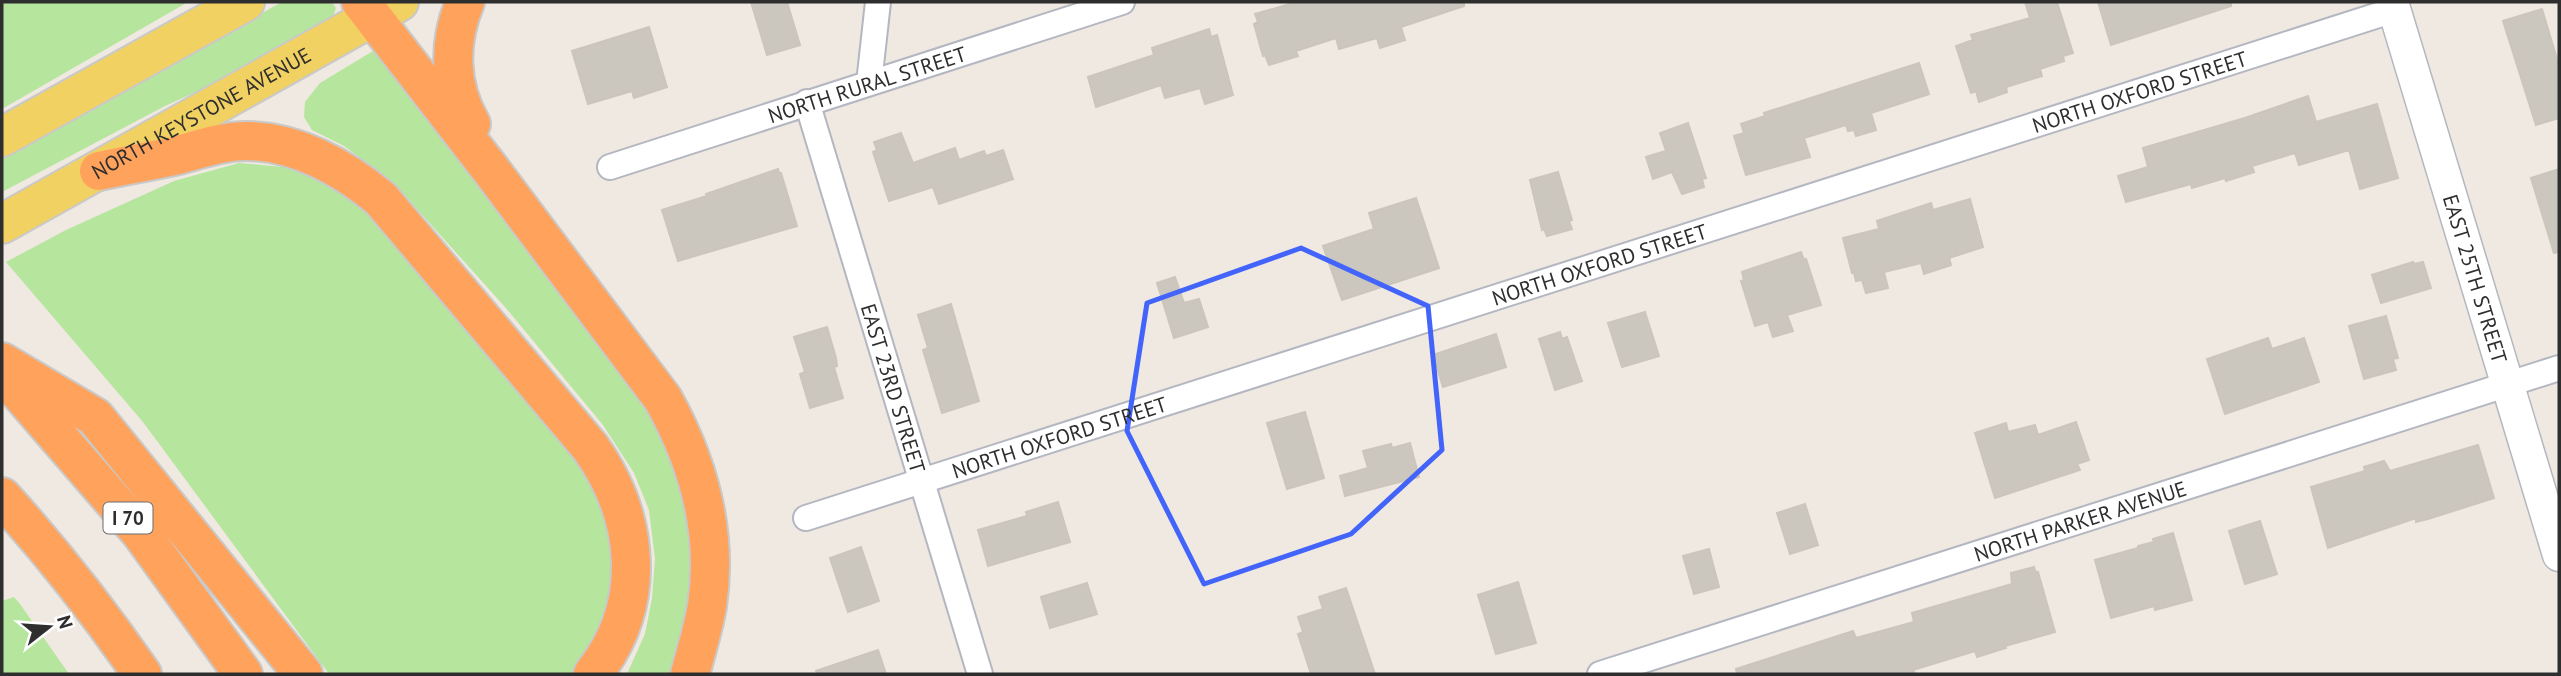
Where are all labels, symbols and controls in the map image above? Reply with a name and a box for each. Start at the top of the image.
street label: NORTH RURAL STREET [764,40,970,129]
street label: NORTH KEYSTONE AVENUE [87,41,315,185]
street label: NORTH OXFORD STREET [2029,44,2251,138]
street label: EAST 25TH STREET [2437,191,2514,367]
street label: NORTH OXFORD STREET [1489,217,1711,311]
street label: EAST 23RD STREET [855,300,932,476]
street label: NORTH OXFORD STREET [949,390,1170,484]
street label: NORTH PARKER AVENUE [1971,474,2190,567]
road number: I 70 [104,503,152,534]
north arrow [14,592,84,662]
text: N [52,613,79,632]

